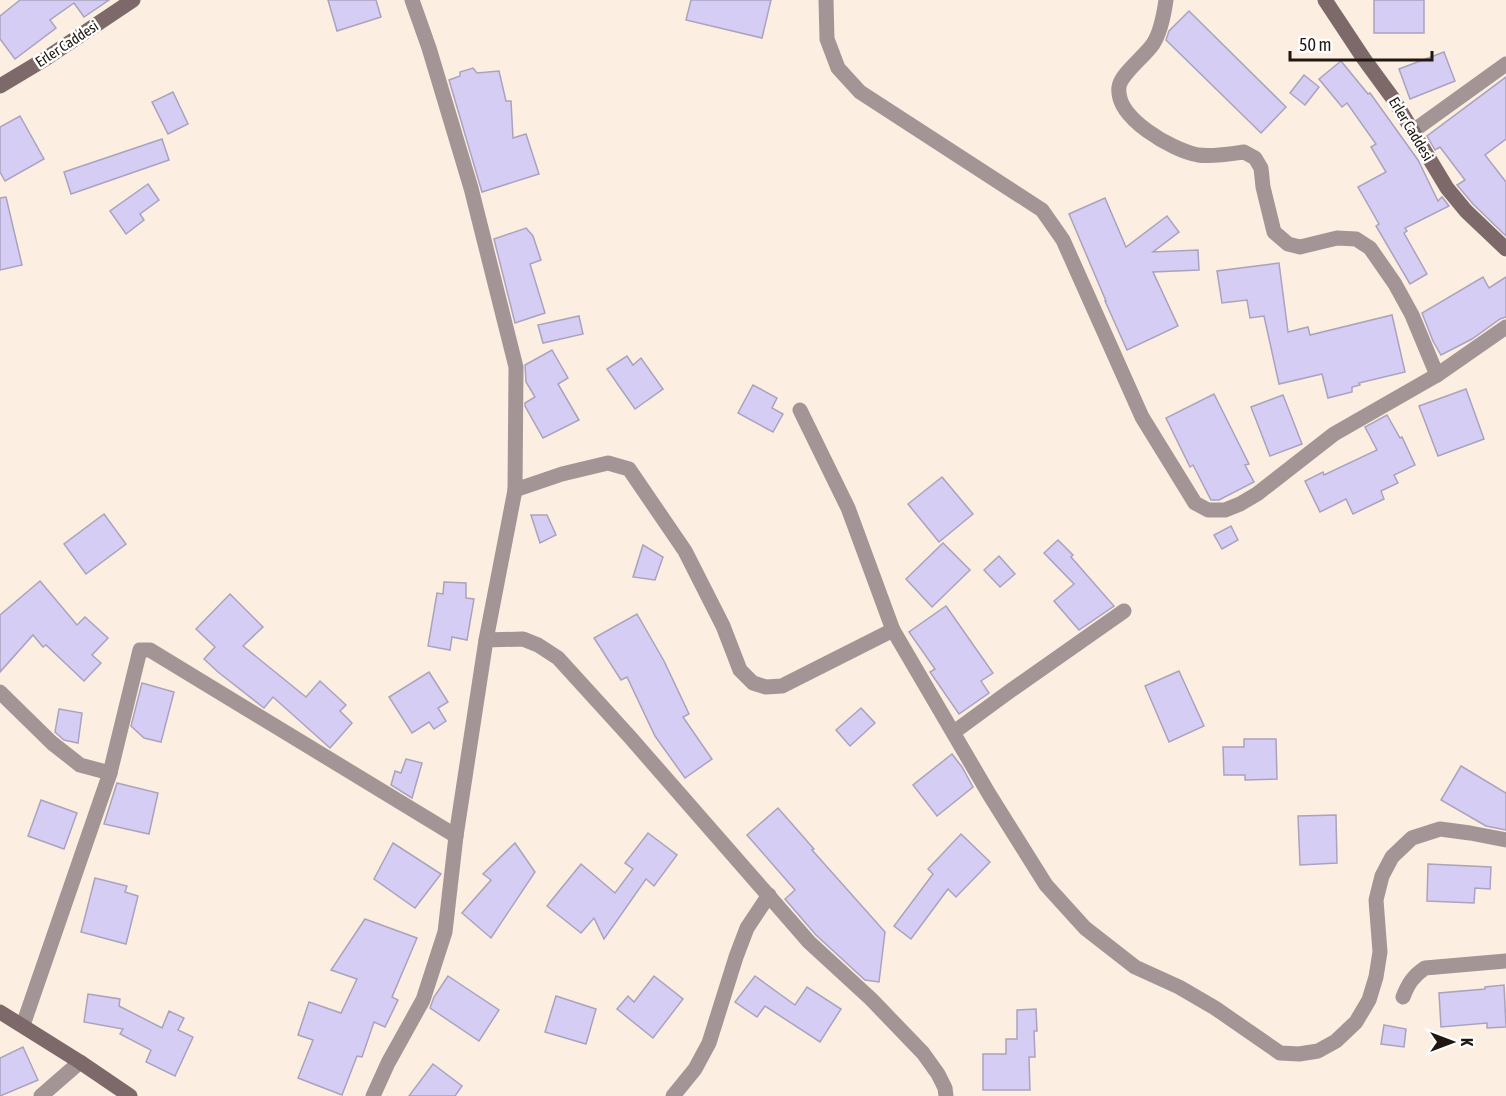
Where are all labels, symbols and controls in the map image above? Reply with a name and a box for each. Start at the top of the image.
street label: Erler Caddesi [32,17,101,70]
scale bar [1290,24,1432,62]
text: 50 m [1299,34,1331,55]
street label: Erler Caddesi [1386,94,1437,164]
north arrow [1422,1012,1482,1072]
text: K [1458,1038,1476,1046]

